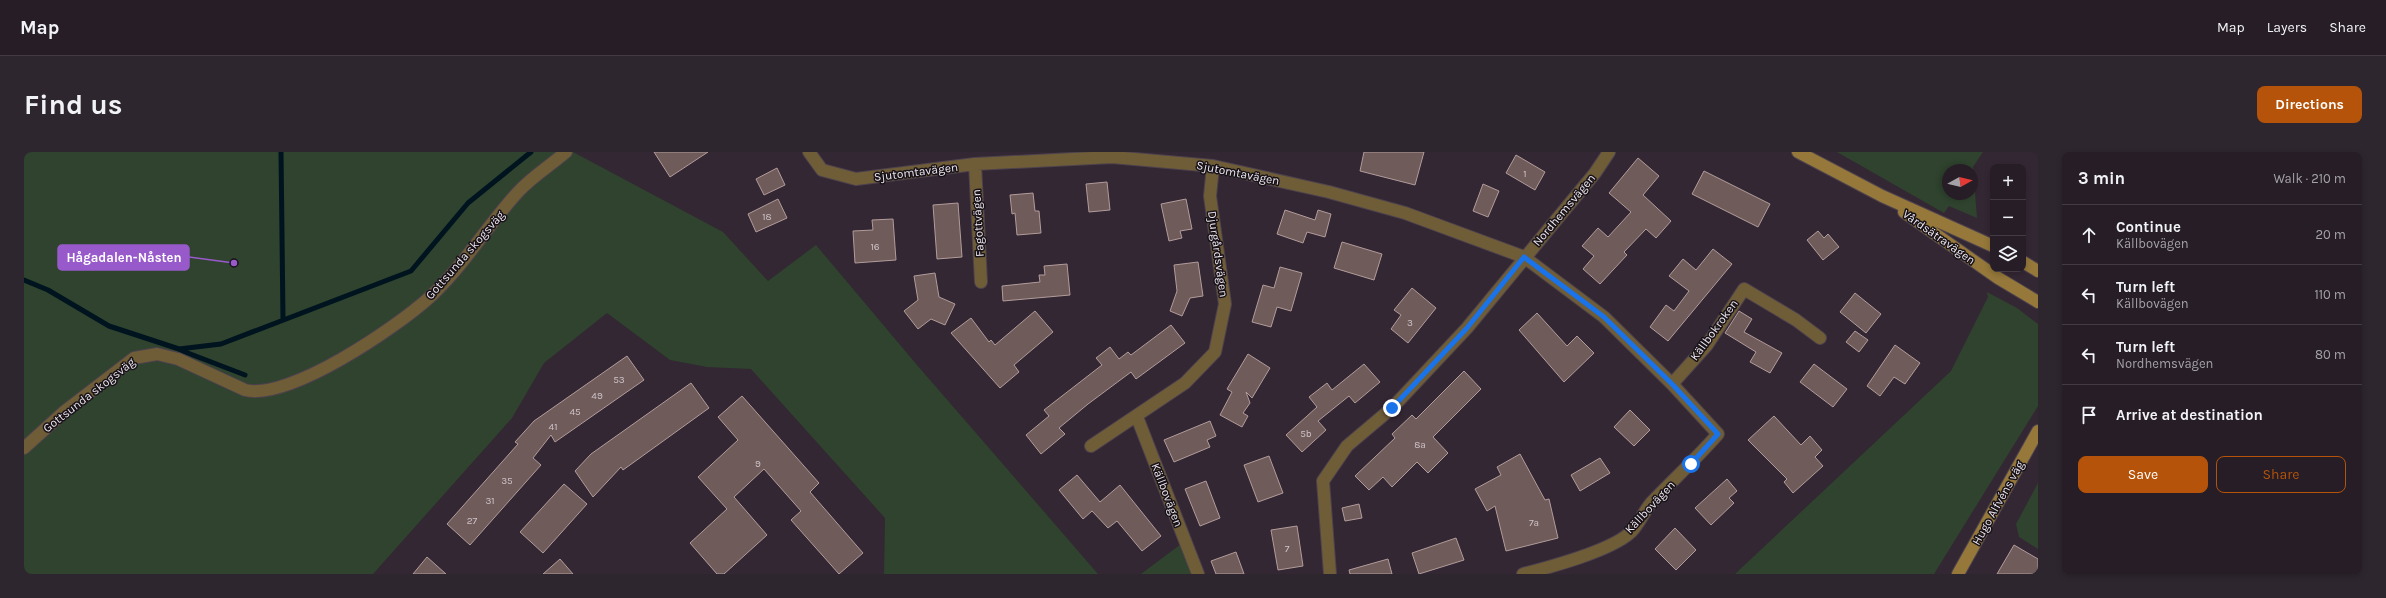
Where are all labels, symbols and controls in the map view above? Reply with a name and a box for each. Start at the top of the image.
text: Map [20,17,59,39]
text: Map [2217,19,2245,36]
text: Layers [2267,19,2307,36]
text: Share [2329,19,2366,36]
button: Directions [2257,86,2362,123]
text: Find us [24,88,123,121]
street label: Sjutomtavägen [1195,158,1281,188]
street label: Sjutomtavägen [873,160,959,184]
north arrow [1942,164,1978,200]
map controls [1990,164,2026,272]
button: + [1990,164,2026,200]
house number: 1 [1523,168,1527,180]
text: 3 min [2078,168,2125,188]
street label: Nordhemsvägen [1530,171,1598,249]
text: Walk · 210 m [2273,171,2346,186]
street label: Fagottvägen [969,189,987,257]
button: − [1990,200,2026,236]
street label: Vårdsätravägen [1900,207,1978,267]
street label: Gottsunda skogsväg [423,208,507,302]
street label: Djurgårdsvägen [1205,210,1231,298]
house number: 18 [762,211,772,223]
text: Continue [2116,218,2181,236]
icon: ahead [2078,224,2100,246]
text: 20 m [2316,227,2346,242]
button: layers [1990,236,2026,272]
text: Källbovägen [2116,236,2189,251]
house number: 16 [870,241,880,253]
callout: Hågadalen-Nåsten [58,245,189,270]
text: Hågadalen-Nåsten [66,250,182,265]
text: Turn left [2116,278,2175,296]
icon: left [2078,284,2100,306]
text: 110 m [2314,287,2346,302]
text: Källbovägen [2116,296,2189,311]
street label: Källbokroken [1687,297,1741,363]
house number: 3 [1407,317,1413,329]
text: Turn left [2116,338,2175,356]
icon: left [2078,344,2100,366]
text: 80 m [2315,347,2346,362]
street label: Gottsunda skogsväg [40,355,138,435]
text: Nordhemsvägen [2116,356,2213,371]
house number: 53 [613,374,625,386]
house number: 49 [591,390,603,402]
route end [1383,399,1401,417]
icon: arrive [2078,404,2100,426]
house number: 45 [569,406,581,418]
text: Arrive at destination [2116,406,2263,424]
house number: 41 [549,421,557,433]
house number: 5b [1300,428,1312,440]
house number: 8a [1414,439,1426,451]
route start [1682,455,1700,473]
button: Save [2078,456,2208,493]
button: Share [2216,456,2346,493]
house number: 9 [755,458,761,470]
street label: Hugo Alfvéns väg [1969,458,2027,547]
street label: Källbovägen [1148,461,1186,529]
house number: 35 [501,475,513,487]
street label: Källbovägen [1622,478,1678,536]
house number: 31 [485,495,495,507]
house number: 27 [467,515,478,527]
house number: 7a [1529,517,1539,529]
house number: 7 [1285,543,1290,555]

